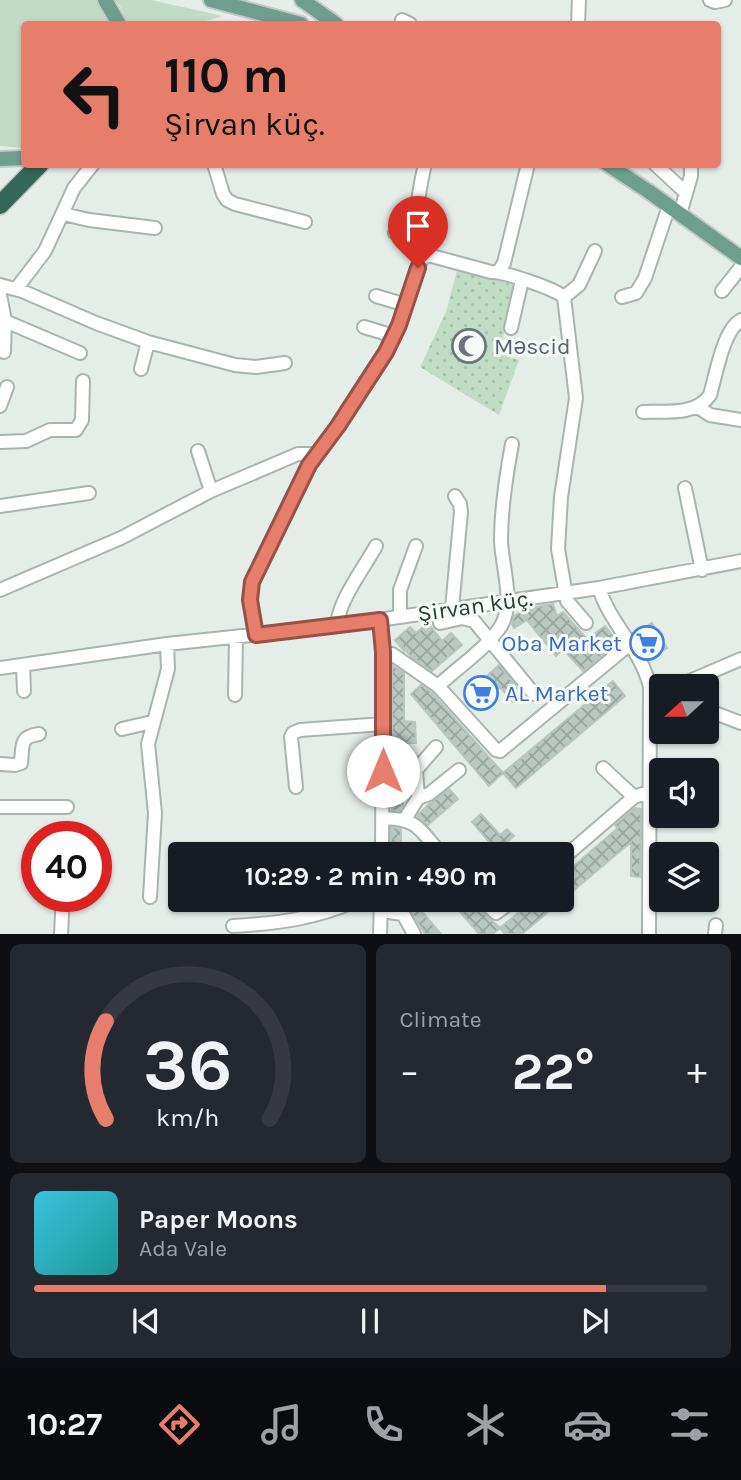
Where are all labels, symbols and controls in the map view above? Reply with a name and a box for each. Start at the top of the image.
text: 110 m [164,47,289,104]
icon: left [49,49,140,140]
text: Şirvan küç. [164,106,325,143]
pin [388,196,448,268]
icon: arrive [399,207,437,245]
mosque icon: Məscid [450,327,488,365]
place label: Məscid [494,333,571,360]
street label: Şirvan küç. [416,585,534,627]
supermarket icon: Oba Market [628,624,666,662]
place label: Oba Market [502,630,622,657]
supermarket icon: AL Market [462,674,500,712]
north arrow [649,674,719,744]
map controls [649,674,719,912]
place label: AL Market [505,680,609,707]
position arrow [346,734,420,808]
button: sound [649,758,719,828]
speed limit sign: 40 [21,821,112,912]
button: layers [649,842,719,912]
text: 10:29 · 2 min · 490 m [245,861,497,892]
text: Climate [400,1006,482,1033]
text: 36 [143,1023,232,1108]
text: 22° [512,1041,595,1102]
text: − [400,1049,419,1094]
text: + [687,1049,707,1094]
text: km/h [156,1103,219,1132]
text: Paper Moons [139,1204,298,1235]
text: Ada Vale [139,1235,227,1262]
icon: previous [127,1302,165,1340]
icon: pause [351,1302,389,1340]
icon: next [576,1302,614,1340]
icon: directions [155,1400,204,1449]
icon: music [257,1400,306,1449]
icon: phone [359,1400,408,1449]
icon: climate [461,1400,510,1449]
icon: car [563,1400,612,1449]
icon: filters [665,1400,714,1449]
text: 10:27 [27,1406,102,1443]

